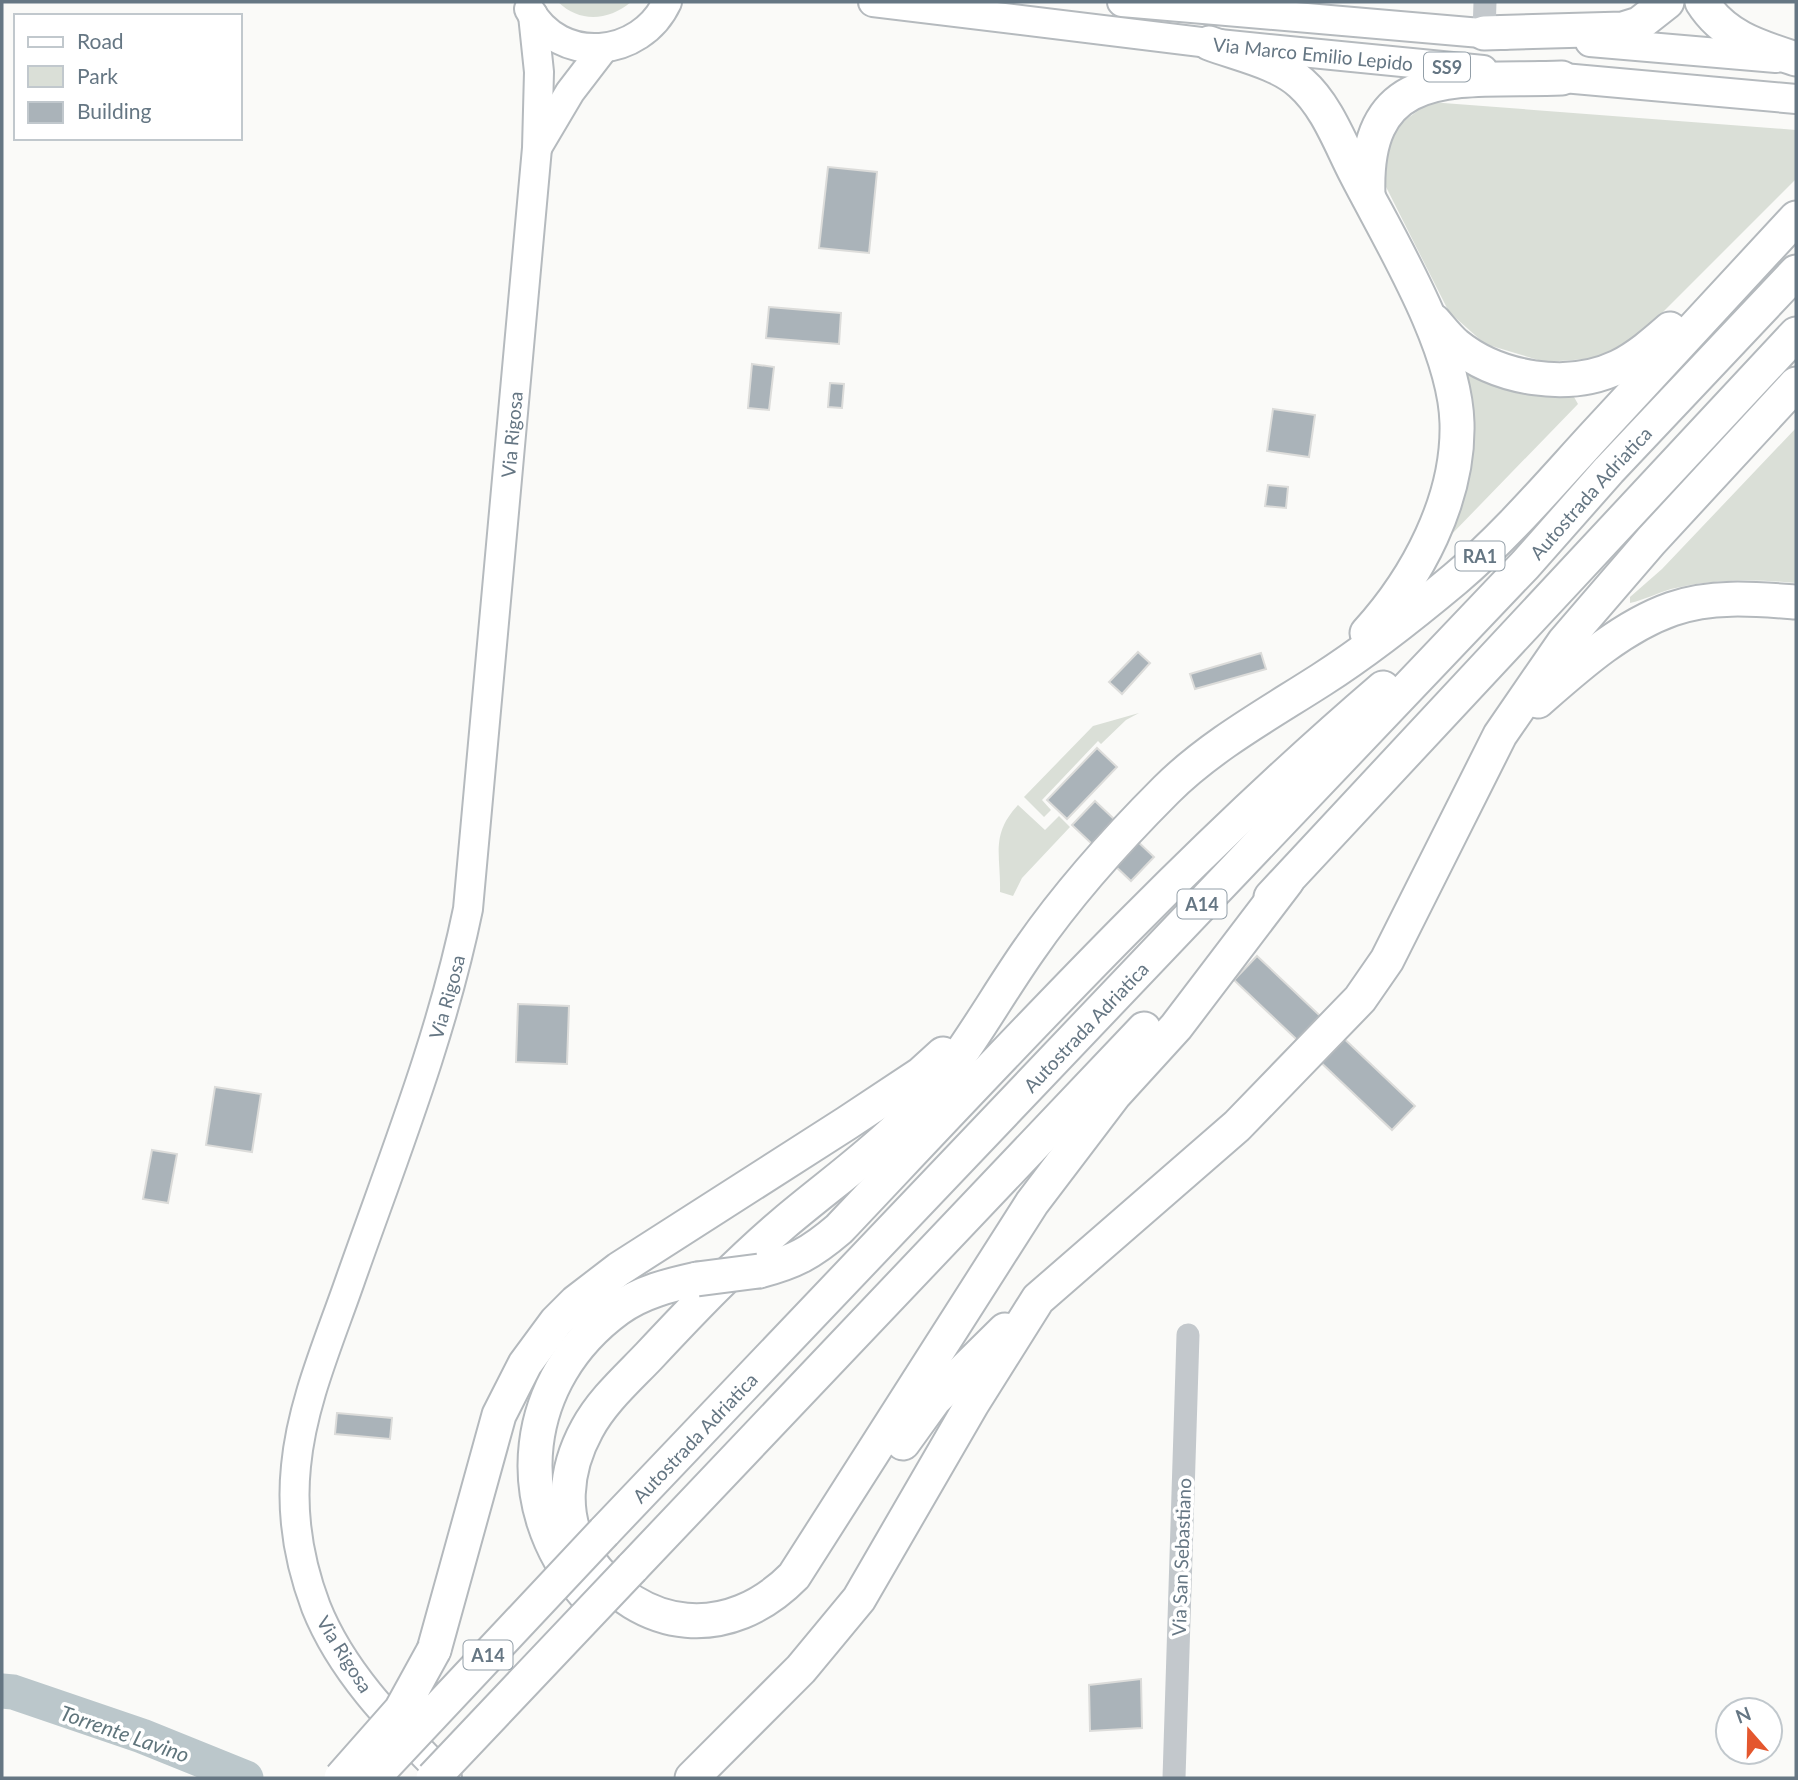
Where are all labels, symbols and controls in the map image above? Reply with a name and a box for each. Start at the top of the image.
legend [14,14,242,140]
text: Road [77,28,124,53]
street label: Via Marco Emilio Lepido [1212,32,1414,75]
road number: SS9 [1424,52,1470,82]
text: Park [77,63,118,88]
text: Building [77,98,152,123]
street label: Via Rigosa [496,390,526,478]
street label: Autostrada Adriatica [1524,421,1656,563]
road number: RA1 [1456,542,1504,570]
road number: A14 [1178,890,1226,918]
street label: Via Rigosa [423,952,469,1042]
street label: Autostrada Adriatica [1018,957,1153,1096]
street label: Autostrada Adriatica [627,1367,762,1507]
street label: Via San Sebastiano [1167,1478,1195,1636]
street label: Via Rigosa [312,1611,378,1697]
road number: A14 [463,1640,512,1670]
north arrow [1714,1696,1784,1766]
water label: Torrente Lavino [57,1699,193,1767]
text: N [1732,1701,1754,1728]

